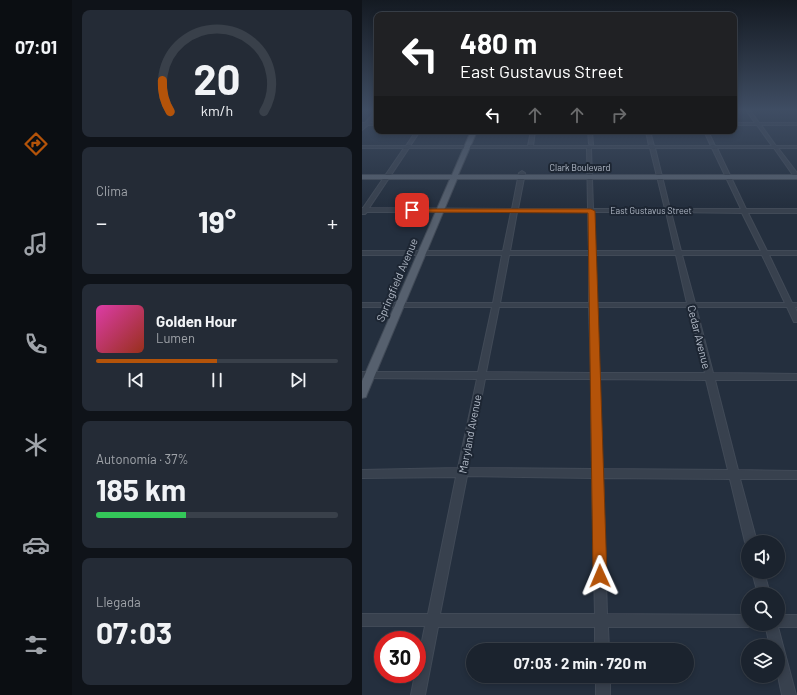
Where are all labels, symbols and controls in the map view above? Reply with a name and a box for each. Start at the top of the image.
text: 480 m [460,26,537,60]
icon: left [394,28,446,80]
text: 07:01 [15,36,57,58]
text: 20 [193,52,241,102]
text: East Gustavus Street [460,60,623,82]
text: km/h [201,101,233,118]
icon: left [482,104,504,126]
icon: ahead [524,104,546,126]
icon: ahead [566,104,588,126]
icon: right [608,104,630,126]
icon: directions [22,130,50,158]
street label: Clark Boulevard [550,162,610,173]
text: Clima [96,183,128,199]
pin [395,193,429,227]
icon: arrive [401,199,423,221]
text: 19° [198,203,236,239]
street label: East Gustavus Street [610,205,692,216]
text: − [96,209,107,235]
text: + [327,209,338,235]
icon: music [22,230,50,258]
street label: Springfield Avenue [373,236,420,324]
street label: Cedar Avenue [685,304,714,370]
text: Golden Hour [156,312,237,330]
icon: phone [22,330,50,358]
text: Lumen [156,330,195,346]
icon: previous [125,369,147,391]
icon: pause [206,369,228,391]
icon: next [287,369,309,391]
street label: Maryland Avenue [455,393,484,474]
icon: climate [22,431,50,459]
text: Autonomía · 37% [96,451,188,467]
text: 185 km [96,471,186,507]
icon: car [22,531,50,559]
map controls [741,535,785,683]
button: sound [741,535,785,579]
position arrow [579,555,621,597]
button: search [741,587,785,631]
text: Llegada [96,594,141,610]
text: 07:03 [96,614,172,650]
icon: filters [22,631,50,659]
speed limit sign: 30 [374,631,426,683]
button: layers [741,639,785,683]
text: 07:03 · 2 min · 720 m [513,654,647,672]

